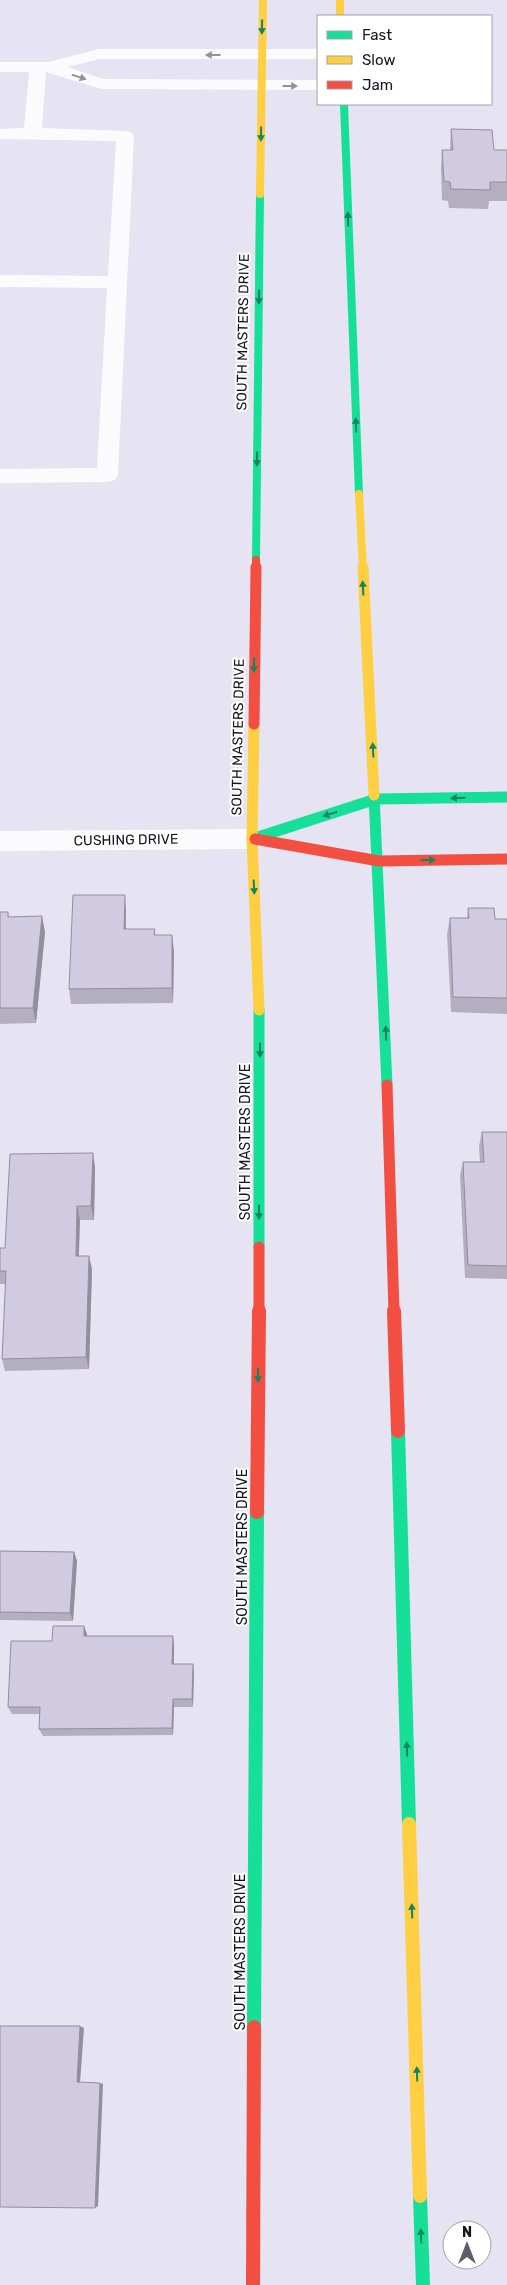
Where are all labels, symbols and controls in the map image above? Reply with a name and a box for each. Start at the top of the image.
legend [317,15,492,105]
one-way arrow [258,20,266,36]
text: Fast [362,26,392,44]
one-way arrow [205,51,221,59]
text: Slow [362,51,395,69]
one-way arrow [72,73,87,81]
text: Jam [362,76,393,94]
one-way arrow [282,81,298,89]
one-way arrow [257,127,265,143]
one-way arrow [344,210,352,226]
street label: SOUTH MASTERS DRIVE [233,254,253,410]
one-way arrow [254,289,262,305]
one-way arrow [352,417,360,433]
one-way arrow [252,452,260,468]
one-way arrow [359,580,367,596]
one-way arrow [250,658,258,674]
street label: SOUTH MASTERS DRIVE [228,659,248,815]
one-way arrow [369,742,377,758]
one-way arrow [450,794,466,802]
one-way arrow [322,810,337,818]
street label: CUSHING DRIVE [74,831,178,849]
one-way arrow [420,856,436,864]
one-way arrow [250,880,258,896]
one-way arrow [382,1025,390,1041]
one-way arrow [256,1042,264,1058]
street label: SOUTH MASTERS DRIVE [237,1064,254,1220]
one-way arrow [255,1204,263,1220]
one-way arrow [254,1367,262,1383]
street label: SOUTH MASTERS DRIVE [234,1469,251,1625]
one-way arrow [403,1741,411,1757]
street label: SOUTH MASTERS DRIVE [232,1874,249,2030]
one-way arrow [407,1903,415,1919]
one-way arrow [412,2066,420,2082]
north arrow [442,2220,492,2270]
text: N [462,2224,472,2241]
one-way arrow [417,2228,425,2244]

